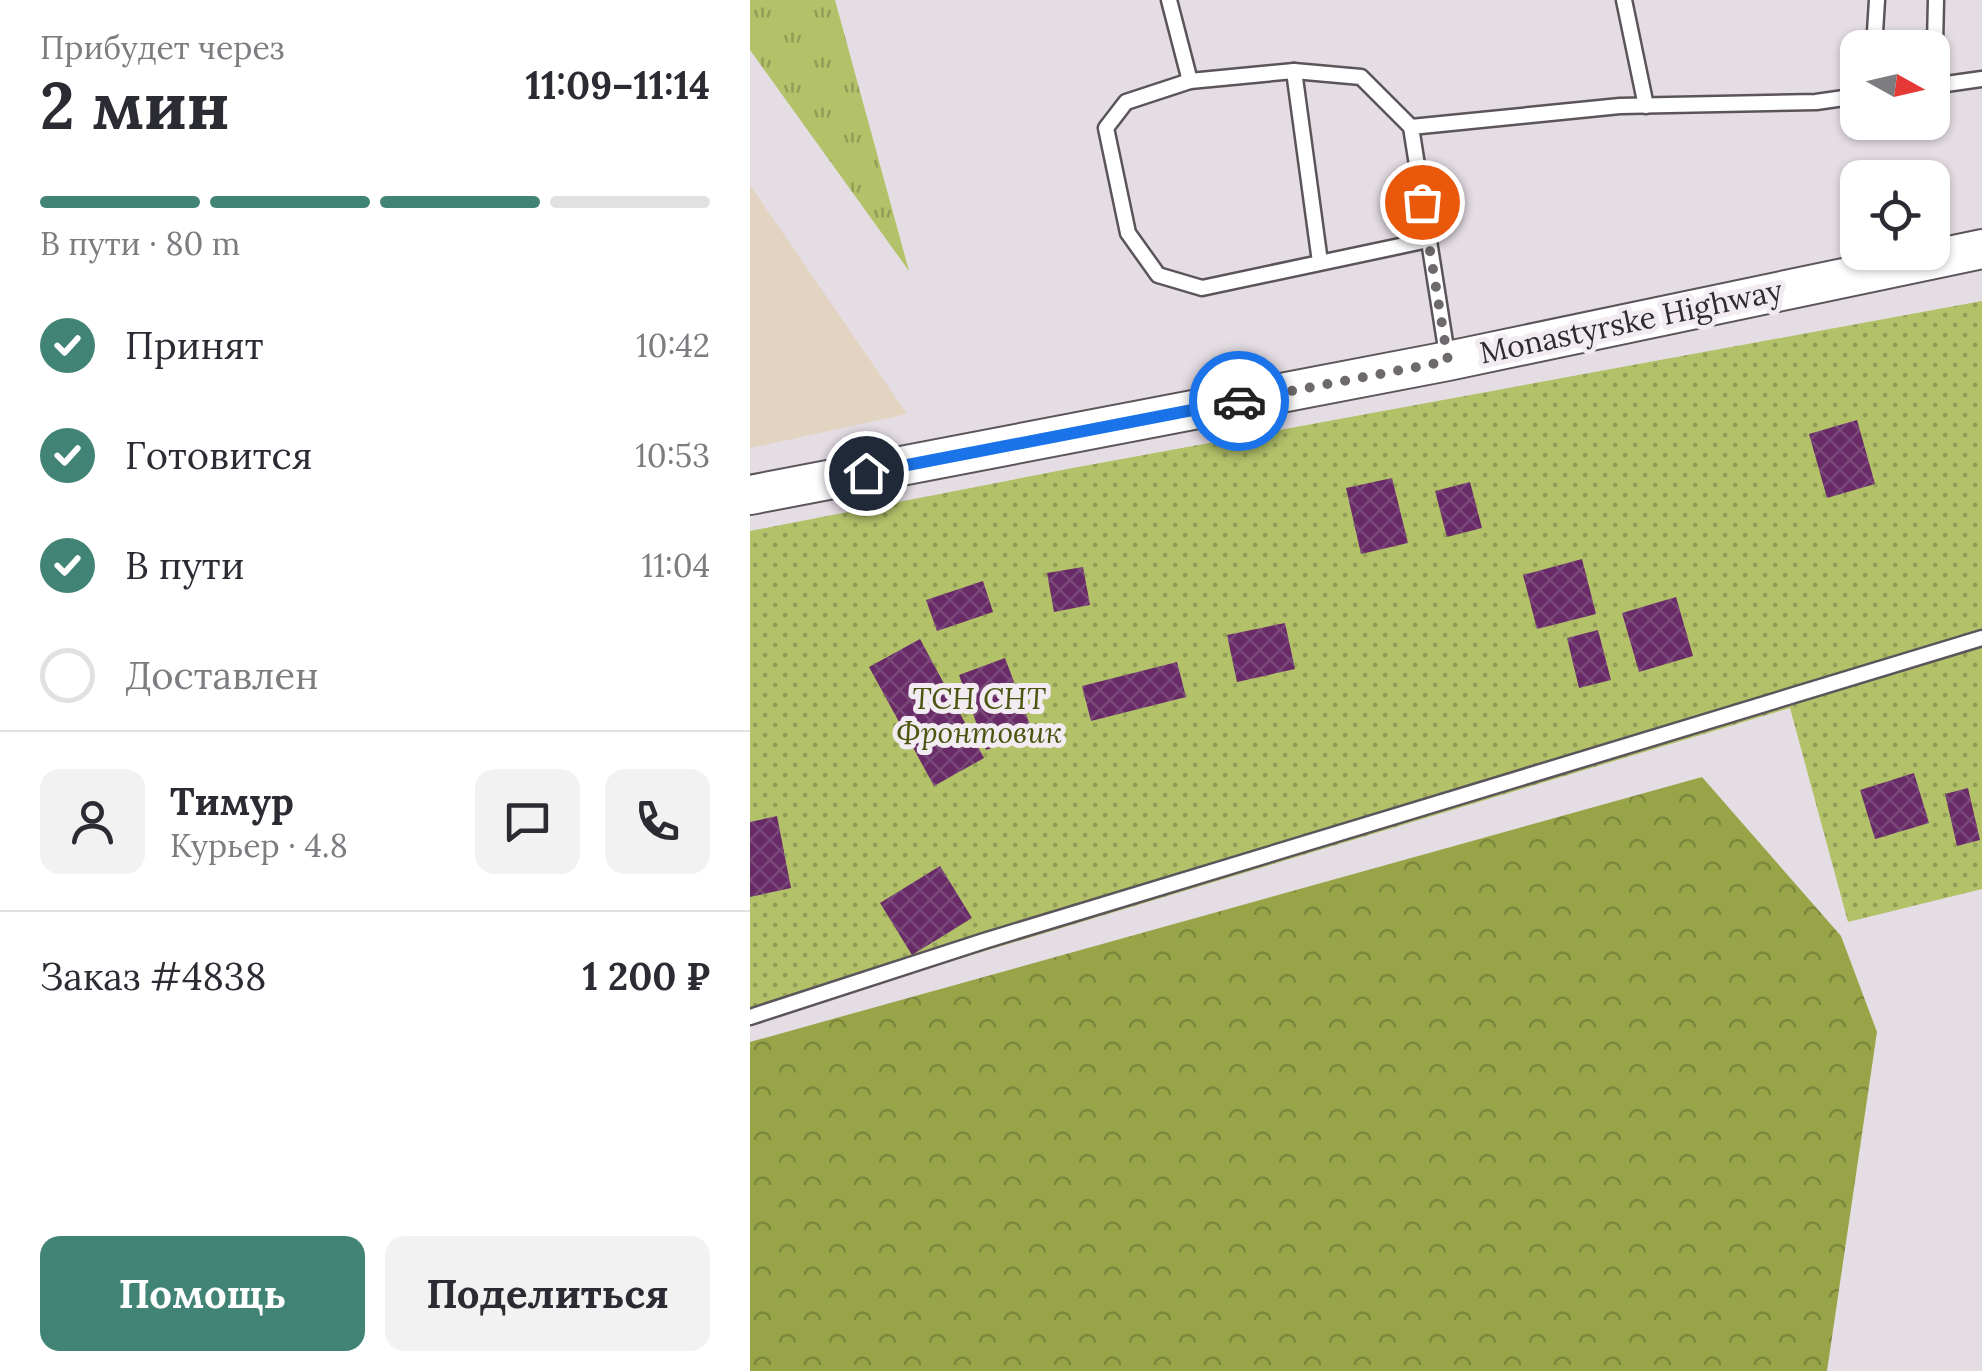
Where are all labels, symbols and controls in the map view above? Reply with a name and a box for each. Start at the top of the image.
text: Прибудет через [40,27,284,68]
north arrow [1840,30,1950,140]
map controls [1840,30,1950,270]
text: 11:09–11:14 [526,61,710,109]
text: 2 мин [40,64,230,147]
pin [1380,160,1465,245]
button: locate [1840,160,1950,270]
icon: bag [1395,175,1450,230]
text: В пути · 80 m [40,223,240,264]
street label: Monastyrske Highway [1476,270,1786,373]
icon: check [40,318,95,373]
text: Принят [125,321,264,369]
text: 10:42 [636,325,710,366]
courier [1189,351,1289,451]
icon: car [1212,374,1267,429]
icon: check [40,428,95,483]
text: Готовится [125,431,312,479]
pin [824,431,909,516]
text: 10:53 [635,435,710,476]
icon: home [839,446,894,501]
icon: check [40,538,95,593]
text: В пути [125,541,244,589]
text: 11:04 [641,545,710,586]
text: Доставлен [125,651,319,699]
park label: ТСН СНТ Фронтовик [896,679,1062,751]
button: person [40,769,145,874]
button: chat [475,769,580,874]
button: phone [605,769,710,874]
text: Тимур [170,777,294,825]
text: Курьер · 4.8 [170,825,348,866]
text: Заказ #4838 [40,952,266,1000]
text: 1 200 ₽ [582,952,710,1000]
button: Помощь [40,1236,365,1351]
button: Поделиться [385,1236,710,1351]

